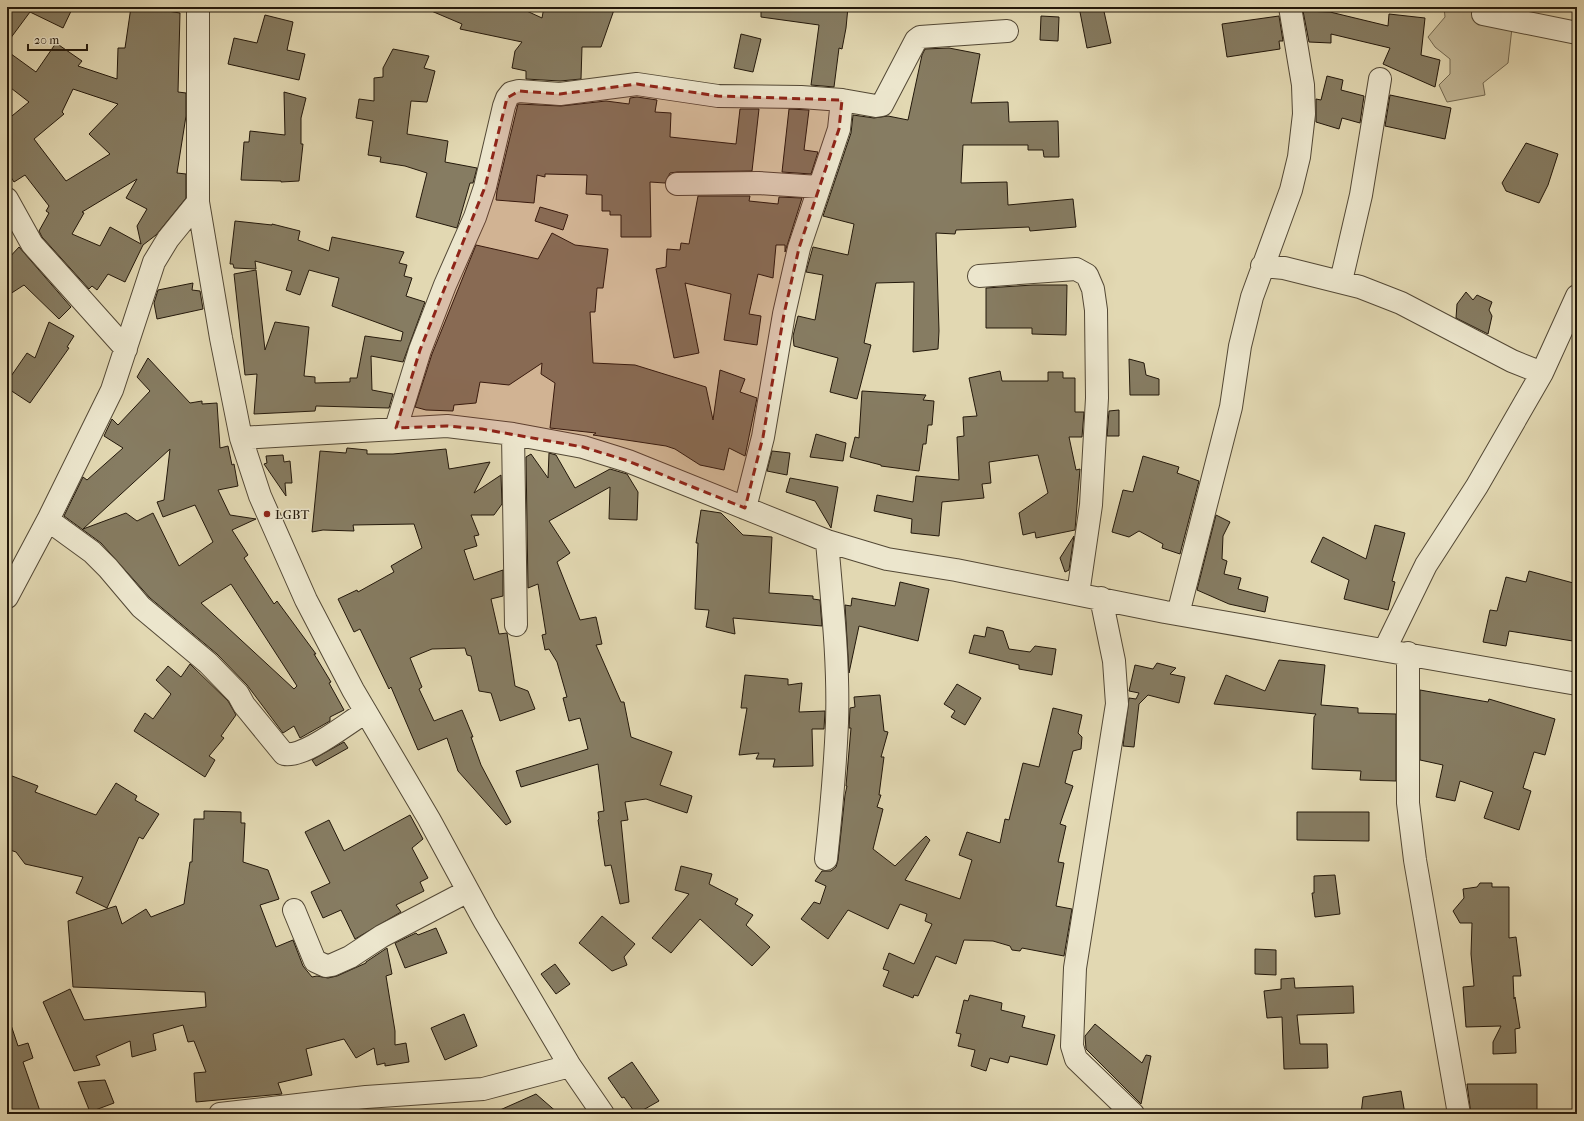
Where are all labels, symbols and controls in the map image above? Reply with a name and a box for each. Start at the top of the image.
scale bar [28,26,87,52]
text: 20 m [34,33,59,47]
place label: LGBT [275,507,309,522]
marker: LGBT [262,509,272,519]

